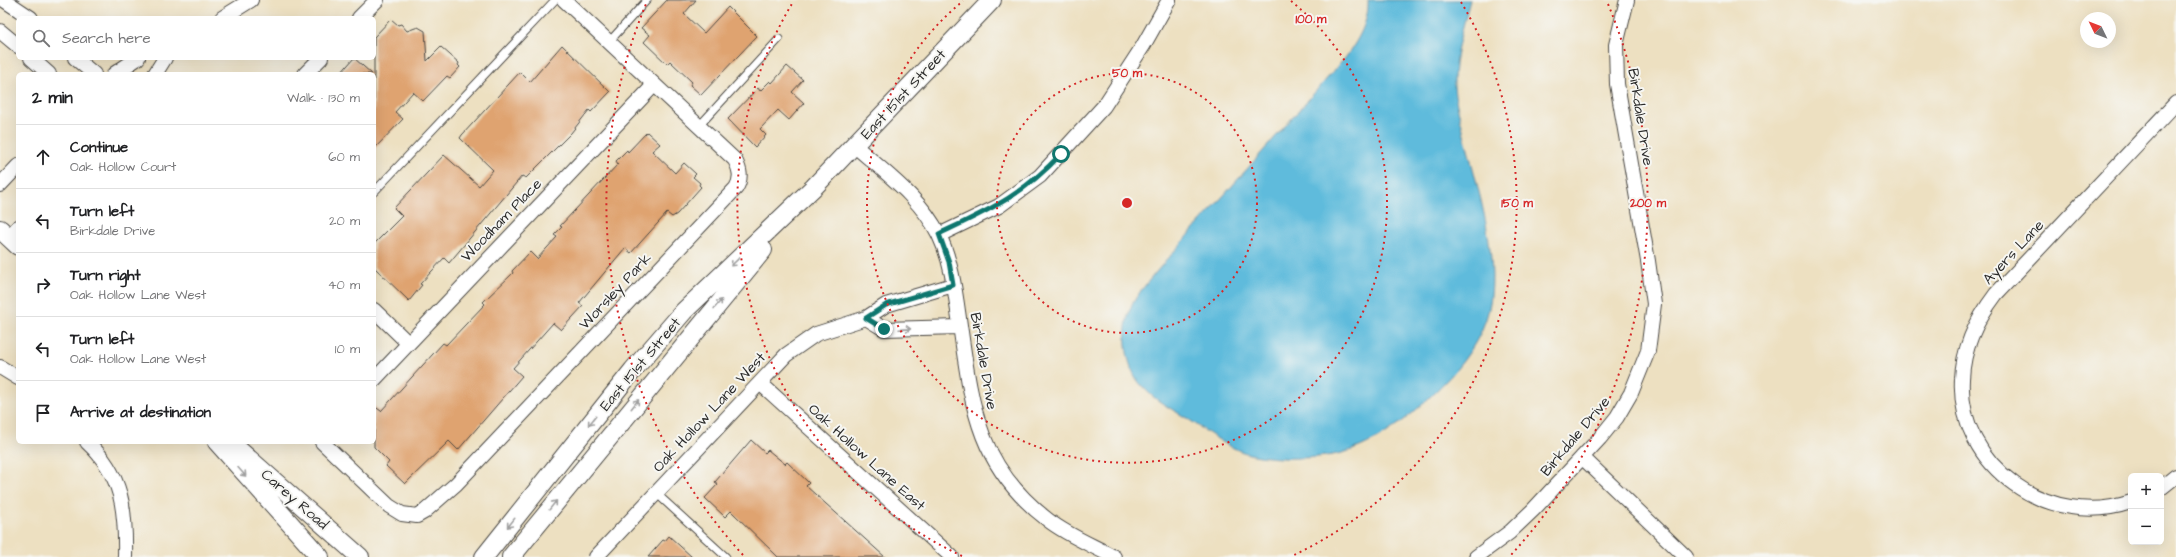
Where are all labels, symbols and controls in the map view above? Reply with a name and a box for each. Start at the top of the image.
text: 100 m [1296,11,1327,28]
north arrow [2080,12,2116,48]
search box [16,16,376,60]
icon: search [30,27,52,49]
text: Search here [62,28,151,49]
street label: East 151st Street [856,45,951,144]
text: 50 m [1112,65,1143,82]
street label: Birkdale Drive [1622,67,1659,167]
text: 2 min [32,86,73,110]
text: Walk · 130 m [287,89,360,107]
text: Continue [70,137,128,158]
route start [1052,145,1070,163]
icon: ahead [32,146,54,168]
text: 60 m [328,148,360,166]
text: Oak Hollow Court [70,158,176,176]
street label: Woodham Place [456,174,547,267]
text: 150 m [1501,195,1534,212]
text: 200 m [1629,195,1667,212]
centre of rings [1120,196,1134,210]
text: Turn left [70,201,134,222]
icon: left [32,210,54,232]
text: 20 m [329,212,360,230]
street label: Ayers Lane [1978,215,2050,290]
text: Birkdale Drive [70,222,155,240]
street label: Worsley Park [574,248,657,335]
one-way arrow [730,258,740,267]
text: Turn right [70,265,141,286]
icon: right [32,274,54,296]
text: 40 m [328,276,360,294]
text: Oak Hollow Lane West [70,286,206,304]
one-way arrow [714,298,723,309]
street label: Birkdale Drive [965,311,1002,411]
street label: East 151st Street [595,313,686,416]
route end [875,320,893,338]
one-way arrow [898,325,911,333]
text: Turn left [70,329,134,350]
icon: left [32,338,54,360]
text: 10 m [335,340,360,358]
street label: Oak Hollow Lane West [648,348,771,477]
text: Oak Hollow Lane West [70,350,206,368]
street label: Birkdale Drive [1536,392,1615,481]
one-way arrow [631,399,640,410]
street label: Oak Hollow Lane East [803,399,930,516]
icon: arrive [32,402,54,424]
text: Arrive at destination [70,402,211,423]
one-way arrow [588,416,597,427]
street label: Carey Road [256,464,333,536]
one-way arrow [237,467,247,477]
map controls [2128,473,2164,545]
button: + [2128,473,2164,509]
one-way arrow [549,500,558,510]
button: − [2128,509,2164,545]
one-way arrow [507,517,515,528]

